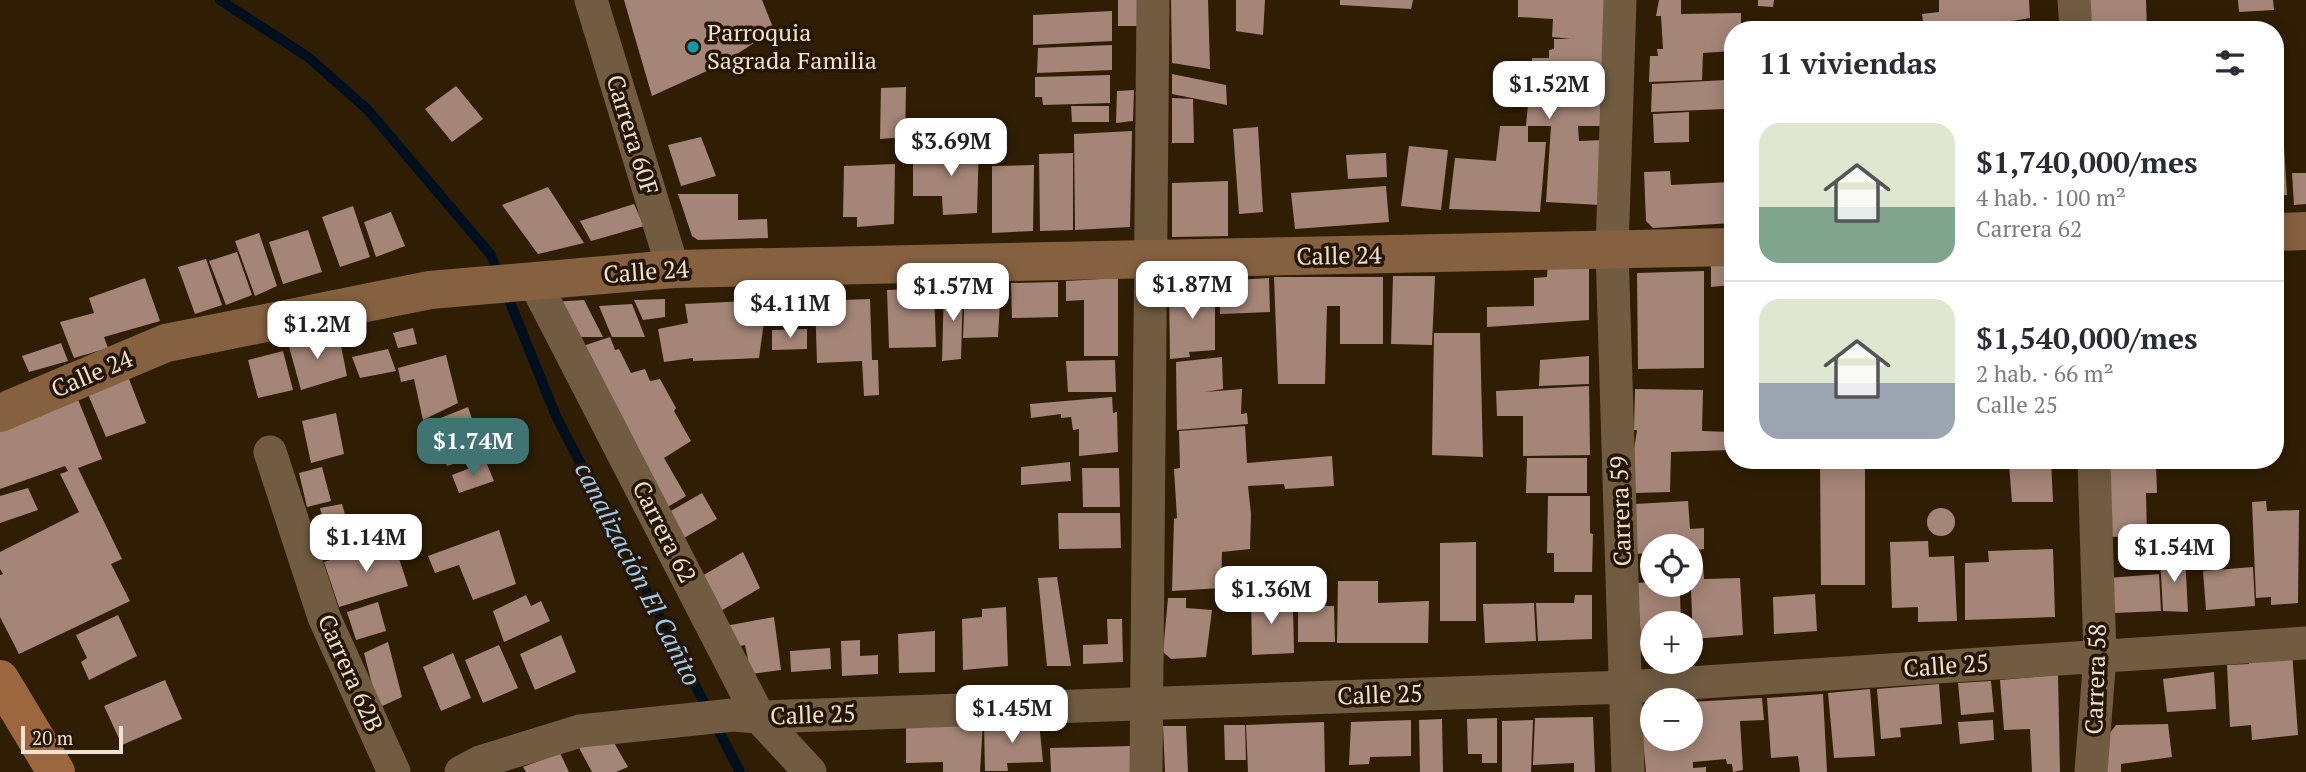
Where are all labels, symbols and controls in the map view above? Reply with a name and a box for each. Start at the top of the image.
place label: Parroquia Sagrada Familia [707,16,877,76]
marker: Parroquia Sagrada Familia [685,39,701,55]
text: 11 viviendas [1759,43,1937,83]
icon: filters [2211,44,2249,82]
pin: $1.52M [1492,61,1606,121]
text: $1.52M [1509,68,1589,99]
street label: Carrera 60F [600,71,666,199]
pin: $3.69M [894,118,1008,178]
text: $3.69M [911,125,991,156]
text: $1,740,000/mes [1976,142,2198,182]
icon: home [1815,151,1899,235]
text: 4 hab. · 100 m² [1976,182,2126,213]
text: Carrera 62 [1976,213,2082,244]
street label: Calle 24 [1296,238,1382,272]
street label: Calle 24 [602,252,690,290]
pin: $1.87M [1135,262,1249,321]
pin: $1.57M [896,264,1010,323]
text: $1.87M [1152,268,1232,299]
text: $1.57M [913,270,993,301]
pin: $4.11M [733,280,847,340]
text: $4.11M [750,287,830,318]
pin: $1.2M [268,302,366,361]
text: $1.2M [283,308,351,339]
text: $1,540,000/mes [1976,318,2198,358]
icon: home [1815,327,1899,411]
street label: Calle 24 [46,342,137,405]
text: 2 hab. · 66 m² [1976,358,2114,389]
text: Calle 25 [1976,389,2058,420]
pin: $1.74M [416,419,530,478]
text: $1.74M [433,425,513,456]
street label: Carrera 59 [1602,455,1638,567]
water label: canalización El Cañito [568,456,710,691]
street label: Carrera 62 [625,475,704,588]
pin: $1.14M [309,514,423,574]
text: $1.14M [326,521,406,552]
pin: $1.54M [2117,524,2231,584]
text: $1.54M [2134,531,2214,562]
map controls [1640,534,1703,751]
button: locate [1640,534,1703,597]
pin: $1.36M [1214,566,1328,626]
text: $1.36M [1231,573,1311,604]
street label: Carrera 62B [311,609,391,736]
button: + [1640,611,1703,674]
street label: Carrera 58 [2077,623,2113,735]
street label: Calle 25 [1902,646,1990,684]
street label: Calle 25 [1337,677,1423,711]
pin: $1.45M [955,686,1069,745]
button: − [1640,688,1703,751]
text: $1.45M [972,692,1052,723]
street label: Calle 25 [770,697,856,731]
scale bar [21,723,122,755]
text: 20 m [32,725,73,750]

